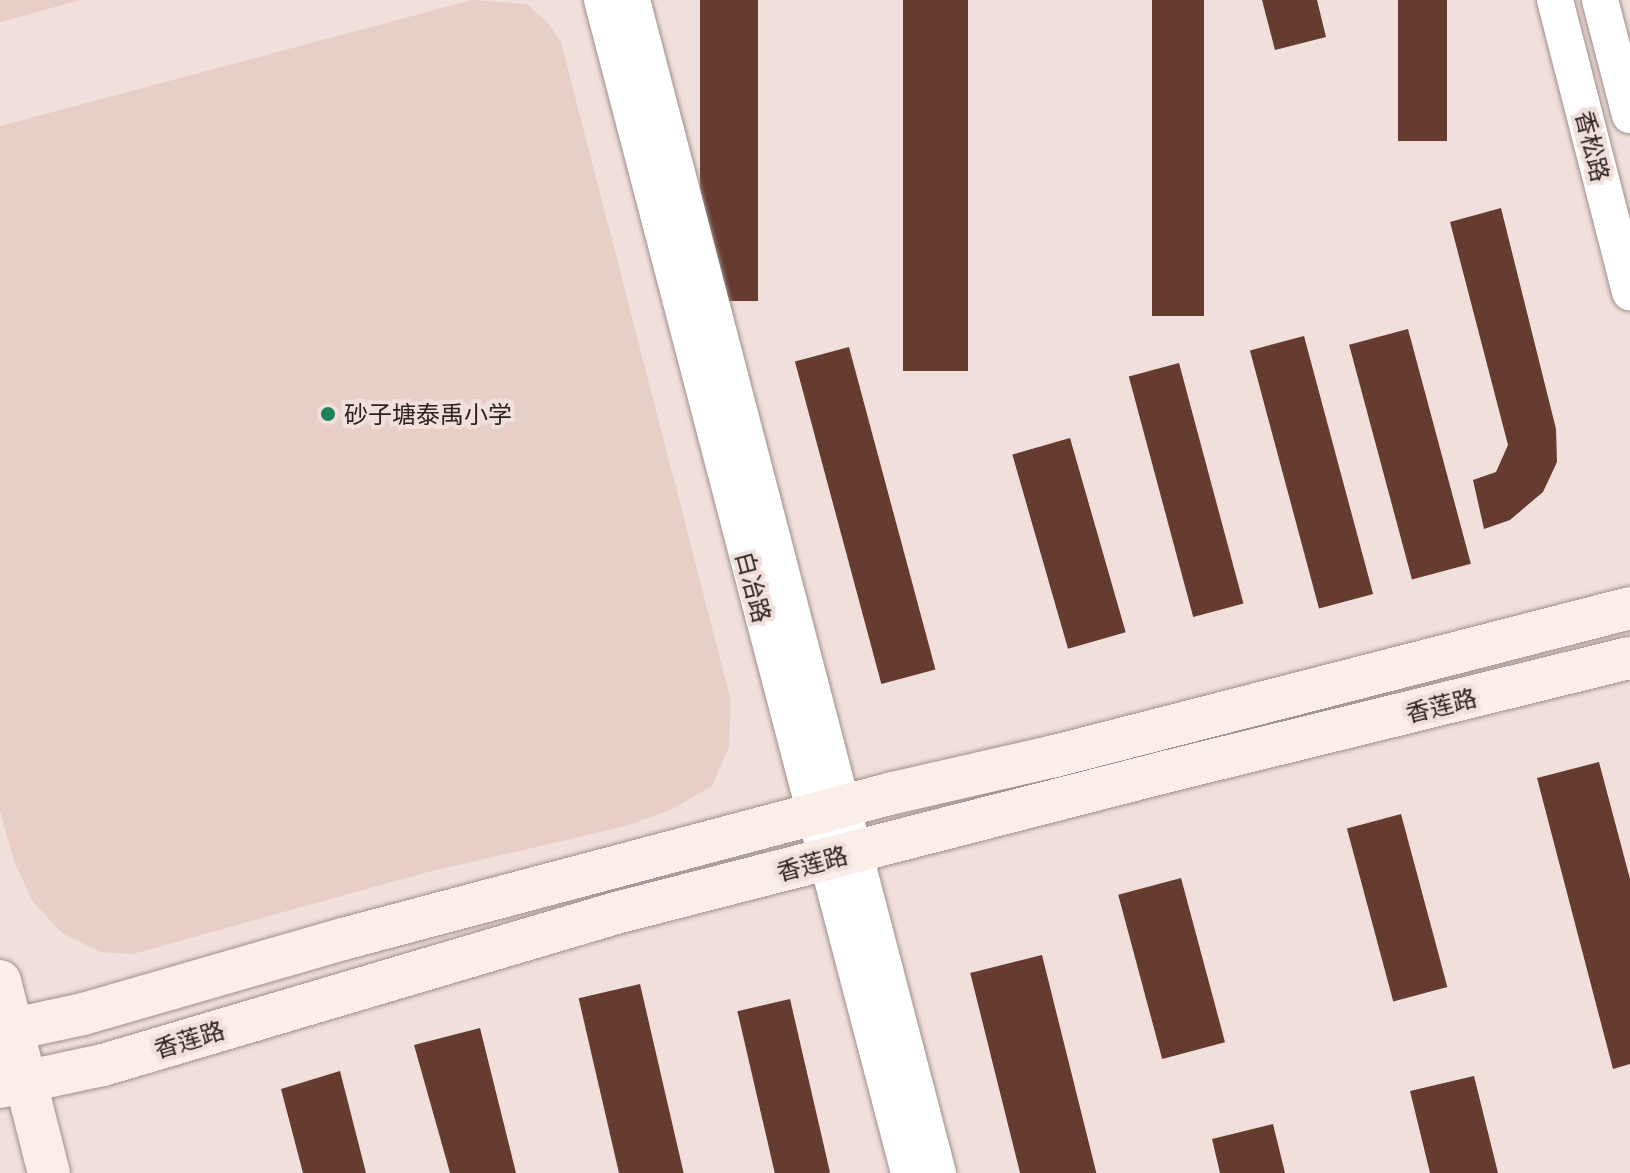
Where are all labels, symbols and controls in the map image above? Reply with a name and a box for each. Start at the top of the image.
street label: 香松路 [1570,108,1616,184]
place label: 砂子塘泰禹小学 [344,400,512,428]
marker: 砂子塘泰禹小学 [319,405,337,423]
street label: 白冶路 [731,548,777,626]
street label: 香莲路 [1403,682,1479,728]
street label: 香莲路 [773,840,851,886]
street label: 香莲路 [150,1015,228,1063]

